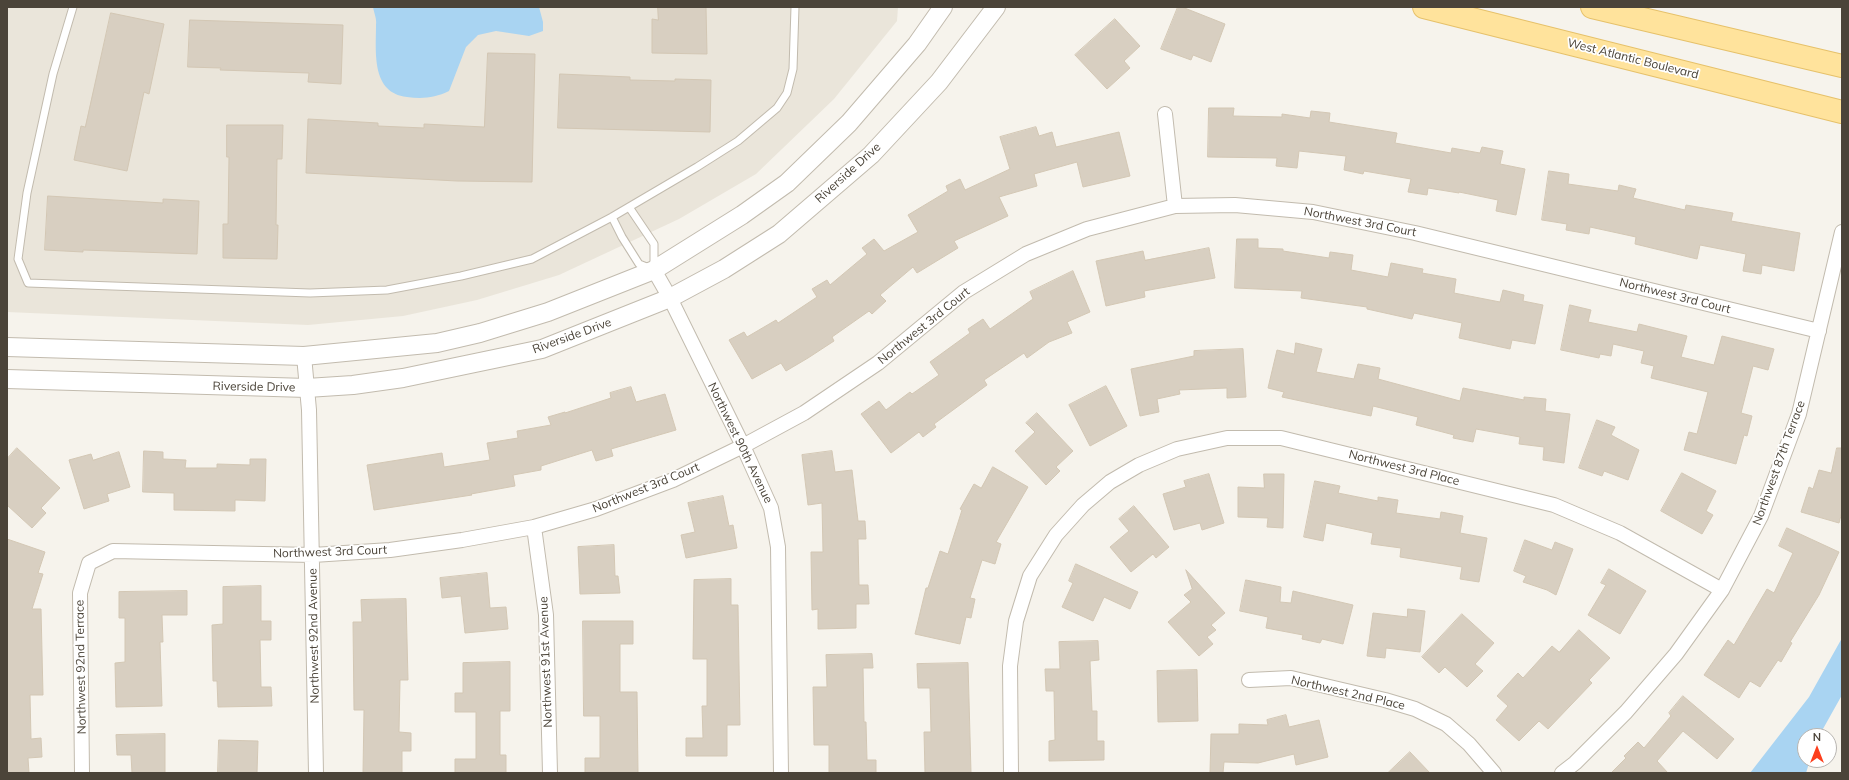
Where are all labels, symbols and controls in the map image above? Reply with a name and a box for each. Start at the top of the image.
street label: West Atlantic Boulevard [1566,36,1700,82]
street label: Riverside Drive [812,140,884,206]
street label: Northwest 3rd Court [1303,204,1417,240]
street label: Northwest 3rd Court [1618,275,1732,317]
street label: Northwest 3rd Court [875,285,973,367]
street label: Riverside Drive [531,315,613,357]
street label: Riverside Drive [212,379,296,395]
street label: Northwest 90th Avenue [705,380,775,506]
street label: Northwest 87th Terrace [1750,399,1808,527]
street label: Northwest 3rd Place [1347,447,1461,489]
street label: Northwest 3rd Court [590,460,702,516]
street label: Northwest 3rd Court [273,543,387,561]
street label: Northwest 92nd Avenue [306,568,322,704]
street label: Northwest 91st Avenue [537,596,555,728]
street label: Northwest 92nd Terrace [73,600,89,734]
street label: Northwest 2nd Place [1290,673,1406,713]
north arrow [1797,728,1837,768]
text: N [1813,730,1821,744]

